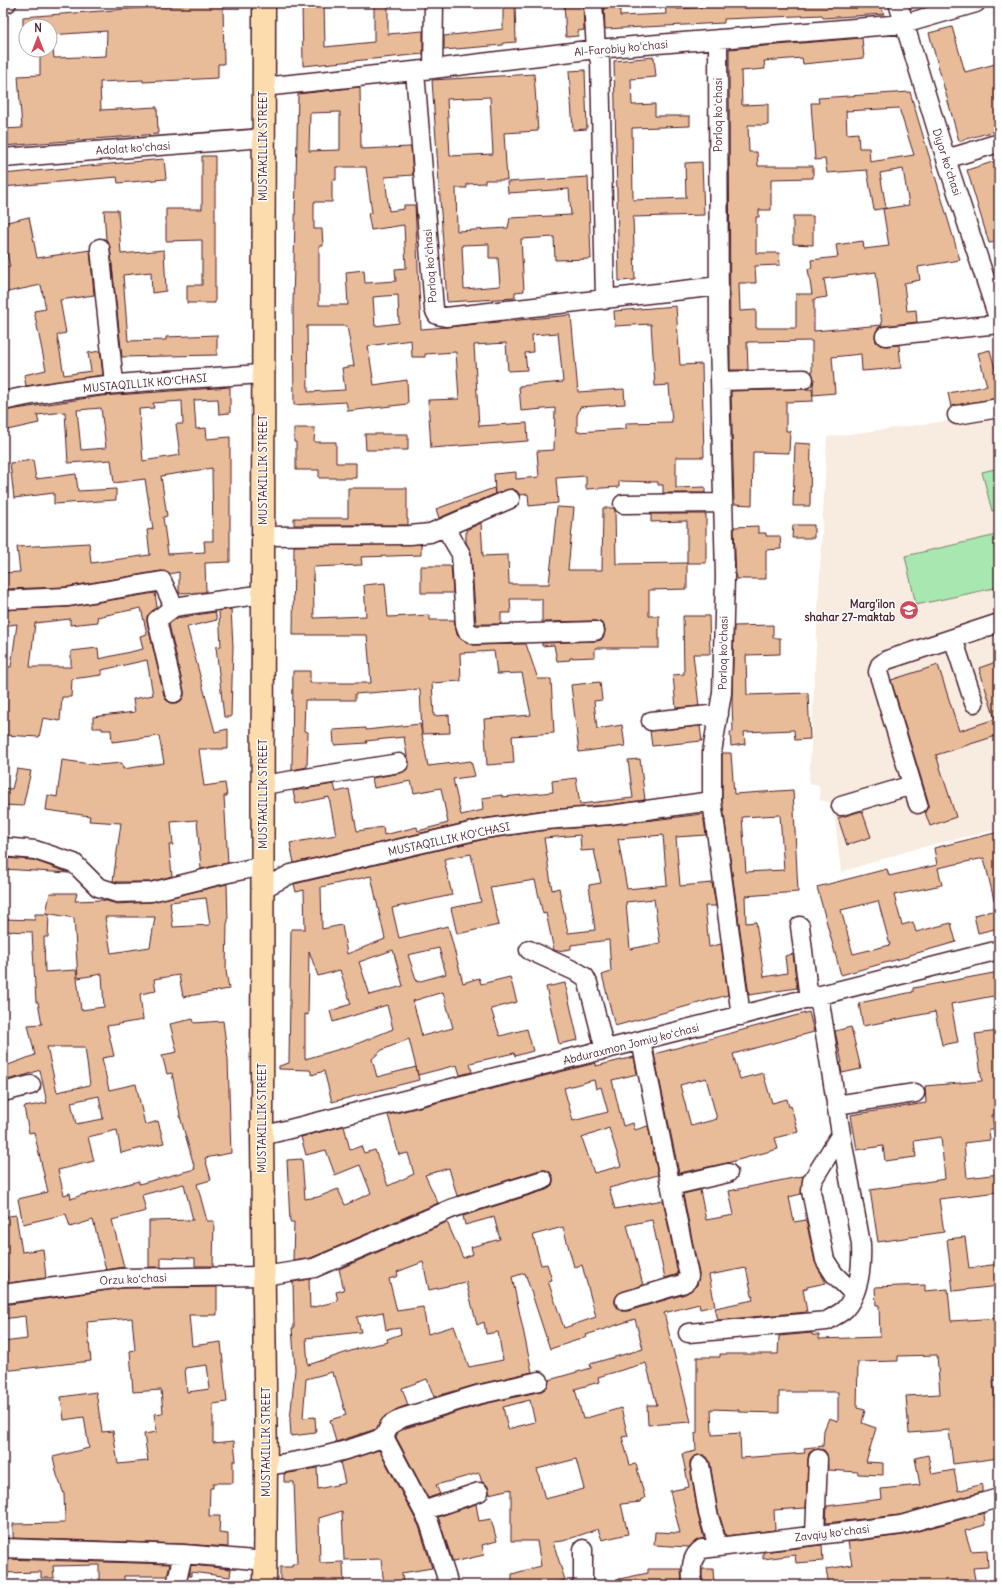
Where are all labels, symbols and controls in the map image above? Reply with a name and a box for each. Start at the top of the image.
north arrow [18,18,58,58]
text: N [34,21,42,35]
street label: Al-Farobiy koʻchasi [574,37,668,59]
street label: Porloq koʻchasi [711,78,725,152]
street label: MUSTAKILLIK STREET [256,91,270,201]
street label: Diyor koʻchasi [930,127,964,197]
street label: Adolat koʻchasi [95,138,171,158]
street label: Porloq koʻchasi [420,228,440,304]
street label: MUSTAQILLIK KO‘CHASI [82,371,208,395]
street label: MUSTAKILLIK STREET [256,415,270,525]
place label: Marg'ilon shahar 27-maktab [804,597,896,624]
school or university icon: Marg'ilon shahar 27-maktab [898,599,920,621]
street label: Porloq koʻchasi [715,616,731,690]
street label: MUSTAKILLIK STREET [256,739,270,849]
street label: MUSTAQILLIK KO‘CHASI [387,819,512,859]
street label: Abduraxmon Jomiy koʻchasi [562,1020,700,1068]
street label: MUSTAKILLIK STREET [255,1063,269,1173]
street label: Orzu koʻchasi [99,1270,167,1288]
street label: MUSTAKILLIK STREET [259,1387,273,1497]
street label: Zavqiy koʻchasi [794,1521,870,1545]

